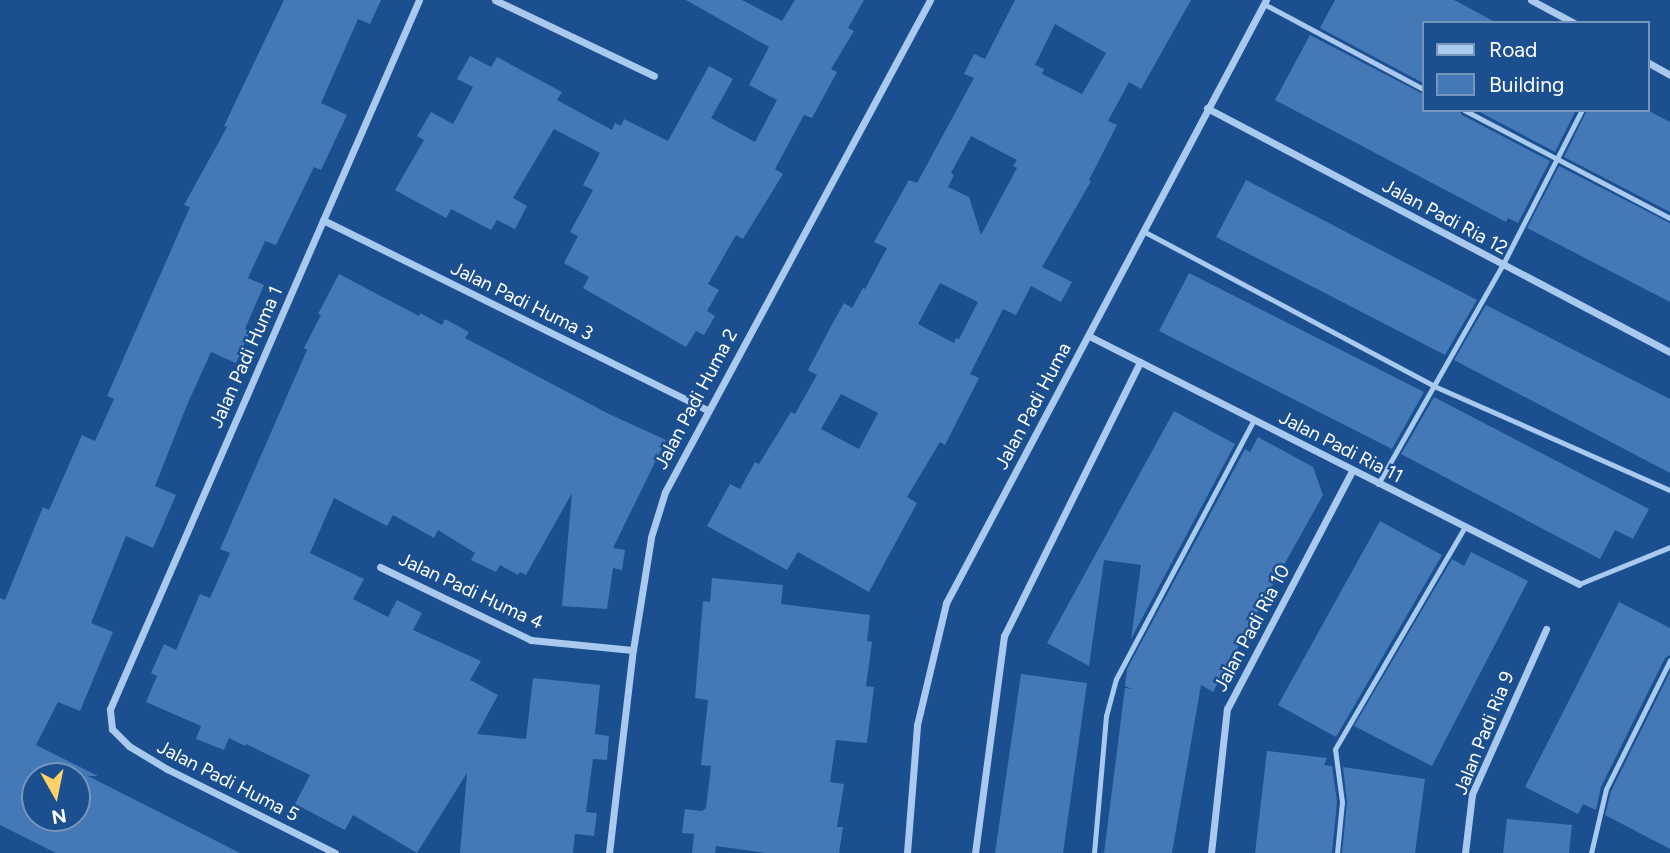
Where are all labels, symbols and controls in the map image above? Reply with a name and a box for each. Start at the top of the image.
legend [1422,21,1649,112]
text: Road [1489,37,1537,62]
text: Building [1489,72,1564,97]
street label: Jalan Padi Ria 12 [1378,174,1512,260]
street label: Jalan Padi Huma 3 [447,257,597,345]
street label: Jalan Padi Huma 1 [205,283,287,431]
street label: Jalan Padi Huma 2 [649,325,743,473]
street label: Jalan Padi Huma [990,339,1076,473]
street label: Jalan Padi Ria 11 [1275,406,1407,488]
street label: Jalan Padi Huma 4 [395,548,547,634]
street label: Jalan Padi Ria 10 [1209,561,1295,695]
street label: Jalan Padi Ria 9 [1449,668,1519,798]
street label: Jalan Padi Huma 5 [153,735,303,827]
north arrow [21,762,91,832]
text: N [50,804,68,829]

